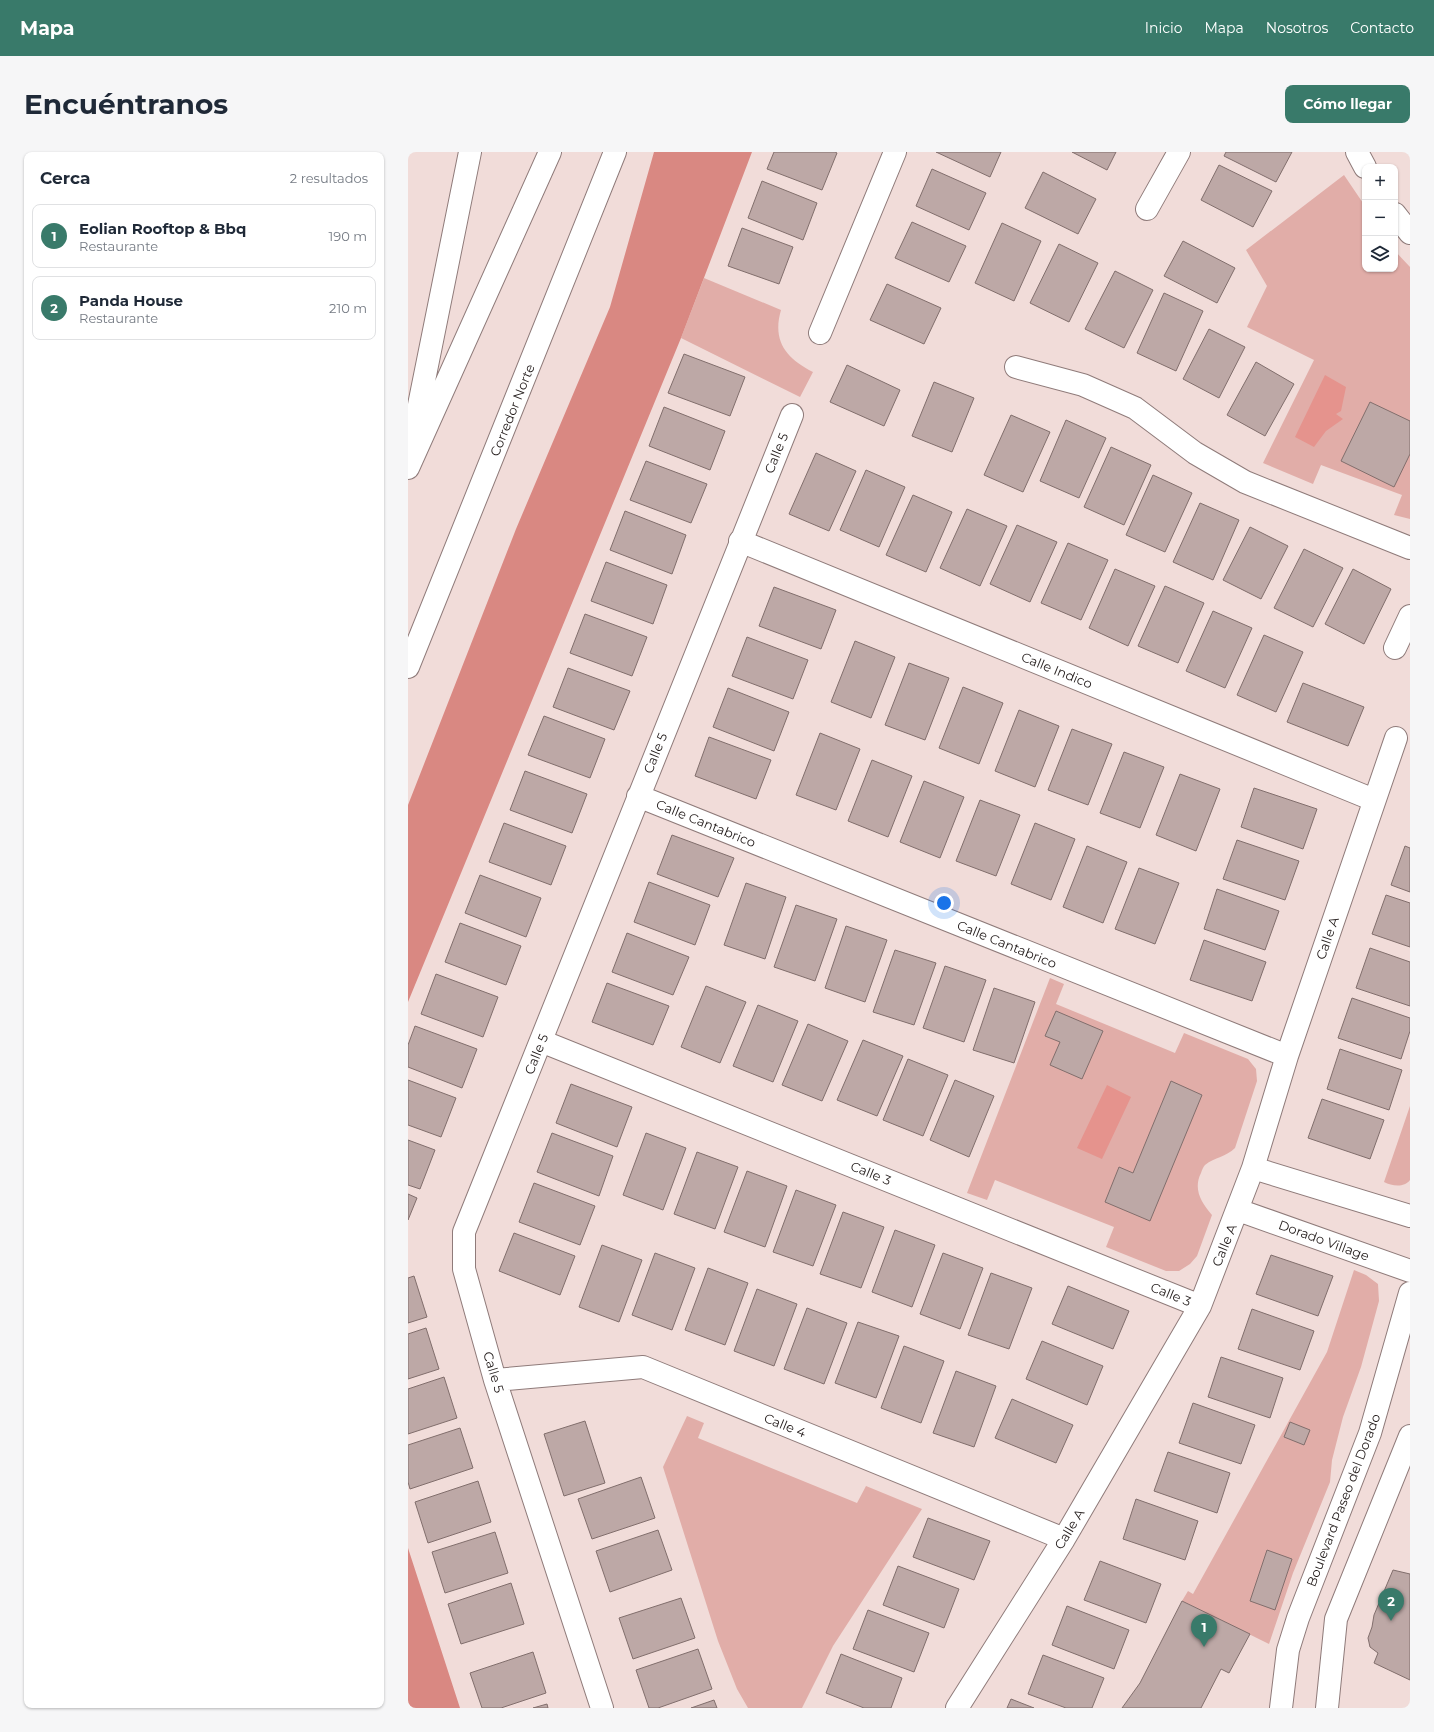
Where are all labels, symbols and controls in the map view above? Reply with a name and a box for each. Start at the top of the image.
text: Mapa [20,17,75,40]
text: Inicio [1145,19,1182,37]
text: Mapa [1204,19,1244,37]
text: Nosotros [1266,19,1328,37]
text: Contacto [1350,19,1414,37]
button: Cómo llegar [1285,85,1410,123]
text: Encuéntranos [24,87,228,121]
map controls [1362,164,1398,272]
button: + [1362,164,1398,200]
text: Cerca [40,168,90,188]
text: 2 resultados [290,170,368,186]
button: − [1362,200,1398,236]
text: Eolian Rooftop & Bbq [79,219,246,238]
text: 1 [51,228,57,244]
text: 190 m [329,228,367,244]
button: layers [1362,236,1398,272]
text: Restaurante [79,238,158,254]
text: Panda House [79,291,183,310]
text: 2 [50,300,58,316]
text: 210 m [329,300,367,316]
text: Restaurante [79,310,158,326]
street label: Corredor Norte [486,362,538,458]
street label: Calle 5 [761,430,791,476]
street label: Calle Indico [1019,648,1095,692]
street label: Calle 5 [640,730,670,776]
street label: Calle Cantabrico [654,796,758,850]
your location [934,893,954,913]
street label: Calle A [1312,914,1342,962]
street label: Calle Cantabrico [955,917,1059,971]
street label: Calle 5 [521,1031,551,1077]
street label: Calle 3 [848,1158,894,1188]
street label: Dorado Village [1276,1216,1372,1264]
street label: Calle A [1208,1221,1240,1269]
street label: Calle 3 [1148,1279,1194,1309]
street label: Calle 5 [480,1349,508,1395]
street label: Calle 4 [762,1409,809,1441]
street label: Boulevard Paseo del Dorado [1303,1411,1383,1589]
street label: Calle A [1051,1505,1088,1552]
pin: 2 [1378,1588,1404,1621]
pin: 1 [1191,1614,1217,1647]

